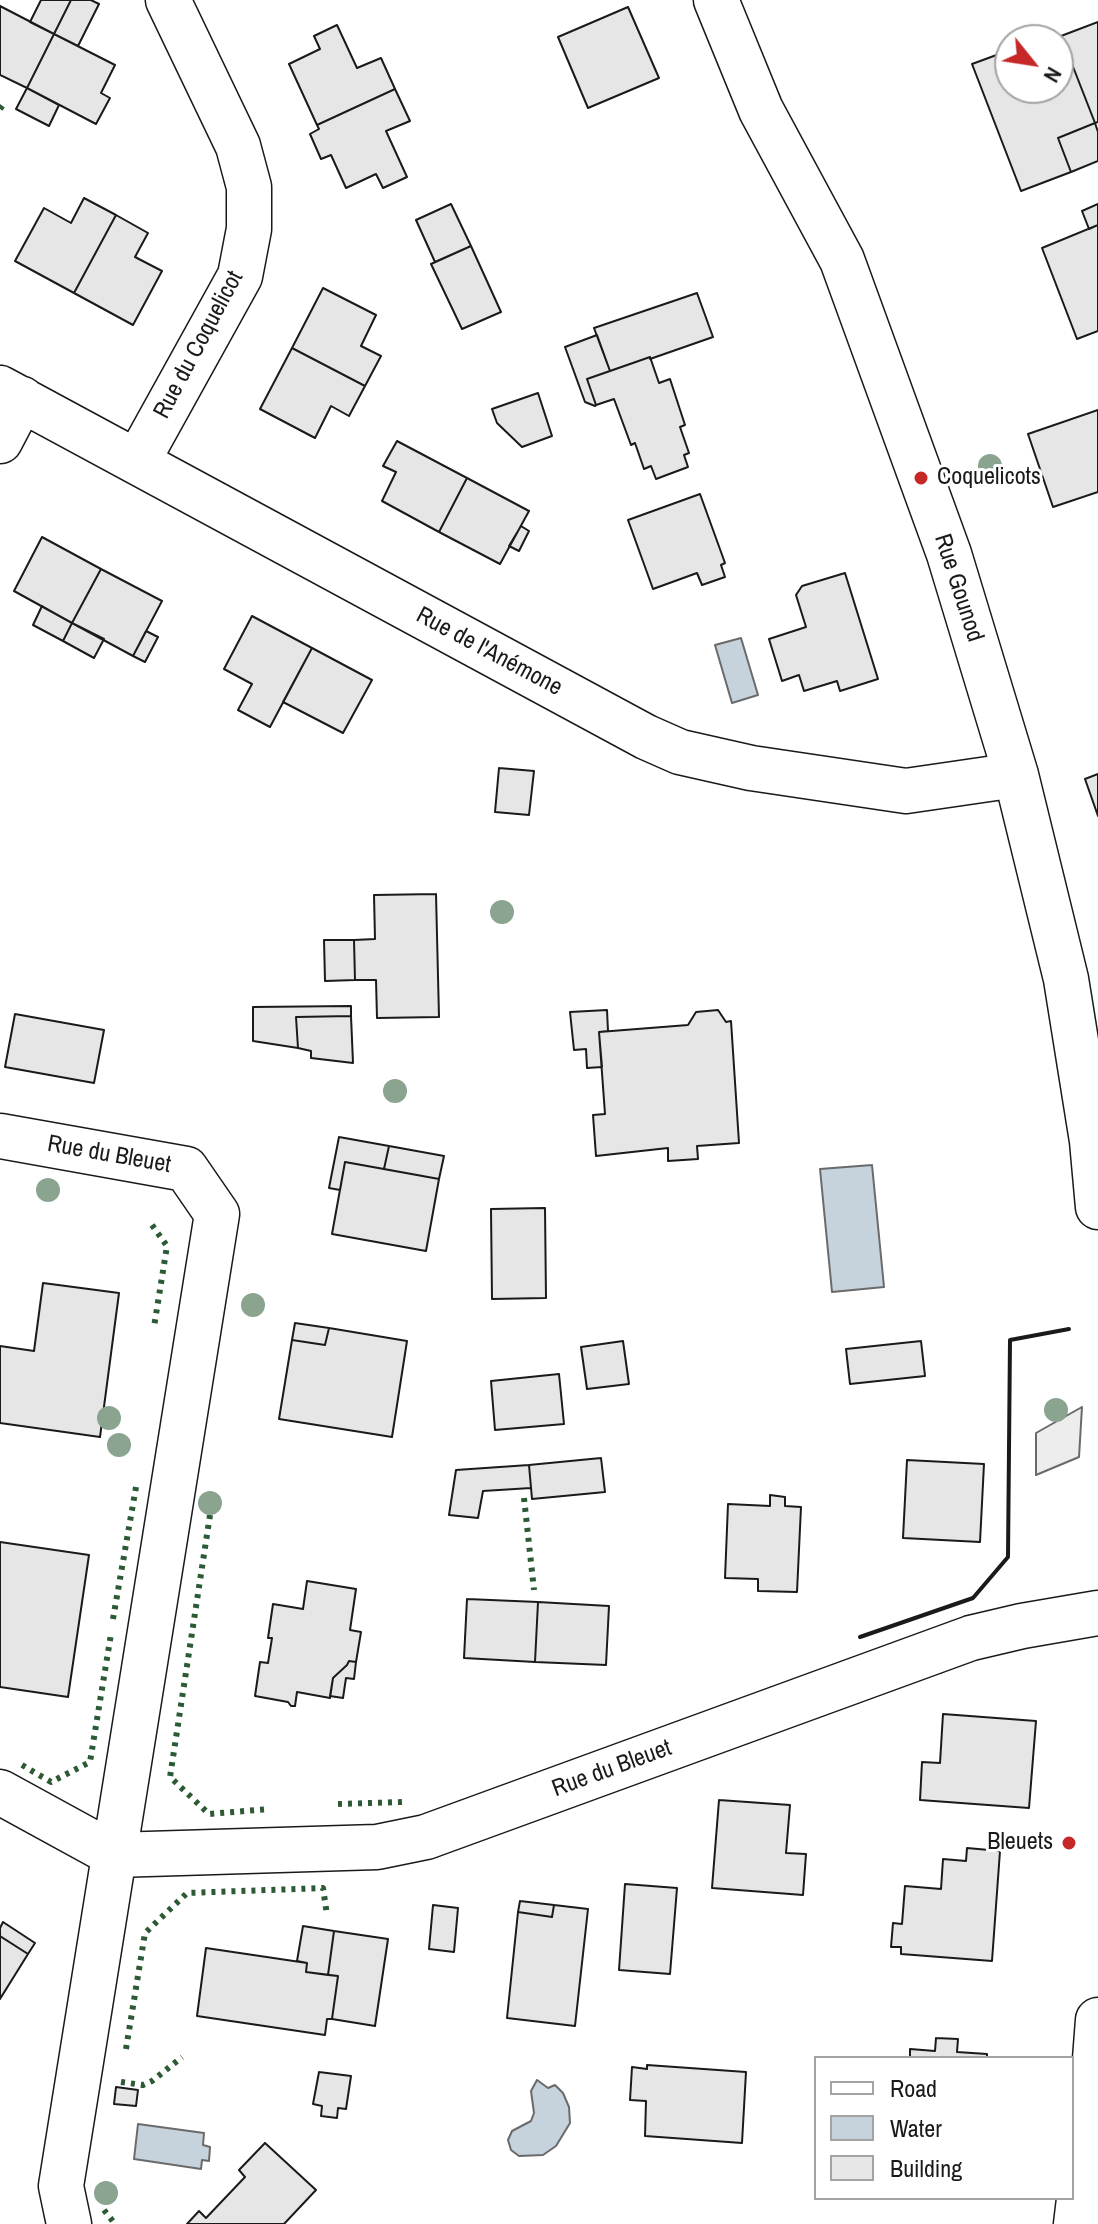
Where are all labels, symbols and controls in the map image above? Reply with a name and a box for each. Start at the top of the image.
north arrow [994,24,1074,104]
text: N [1037,62,1069,88]
street label: Rue du Coquelicot [148,266,250,424]
place label: Coquelicots [937,464,1041,492]
marker: Coquelicots [912,469,930,487]
street label: Rue Gounod [927,530,989,646]
street label: Rue de l'Anémone [411,601,567,703]
street label: Rue du Bleuet [45,1130,173,1180]
street label: Rue du Bleuet [548,1734,676,1804]
place label: Bleuets [987,1829,1053,1857]
marker: Bleuets [1060,1834,1078,1852]
legend [814,2056,1074,2200]
text: Road [890,2072,937,2104]
text: Water [890,2112,942,2144]
text: Building [890,2152,962,2184]

